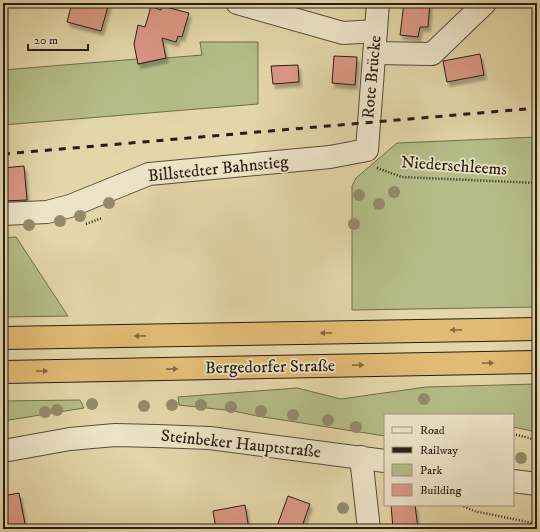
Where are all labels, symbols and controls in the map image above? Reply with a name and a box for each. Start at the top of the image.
scale bar [28,26,88,52]
text: 20 m [34,33,58,48]
street label: Rote Brücke [357,34,387,120]
street label: Billstedter Bahnstieg [147,151,290,187]
street label: Niederschleems [400,151,508,181]
one-way arrow [449,327,462,333]
one-way arrow [319,330,332,336]
one-way arrow [133,333,146,339]
street label: Bergedorfer Straße [205,355,335,379]
one-way arrow [482,360,495,366]
one-way arrow [352,362,365,368]
one-way arrow [166,366,179,372]
one-way arrow [36,368,49,374]
legend [384,414,514,506]
text: Road [420,423,445,438]
street label: Steinbeker Hauptstraße [160,425,322,463]
text: Railway [420,443,458,458]
text: Park [420,463,442,478]
text: Building [420,483,461,498]

